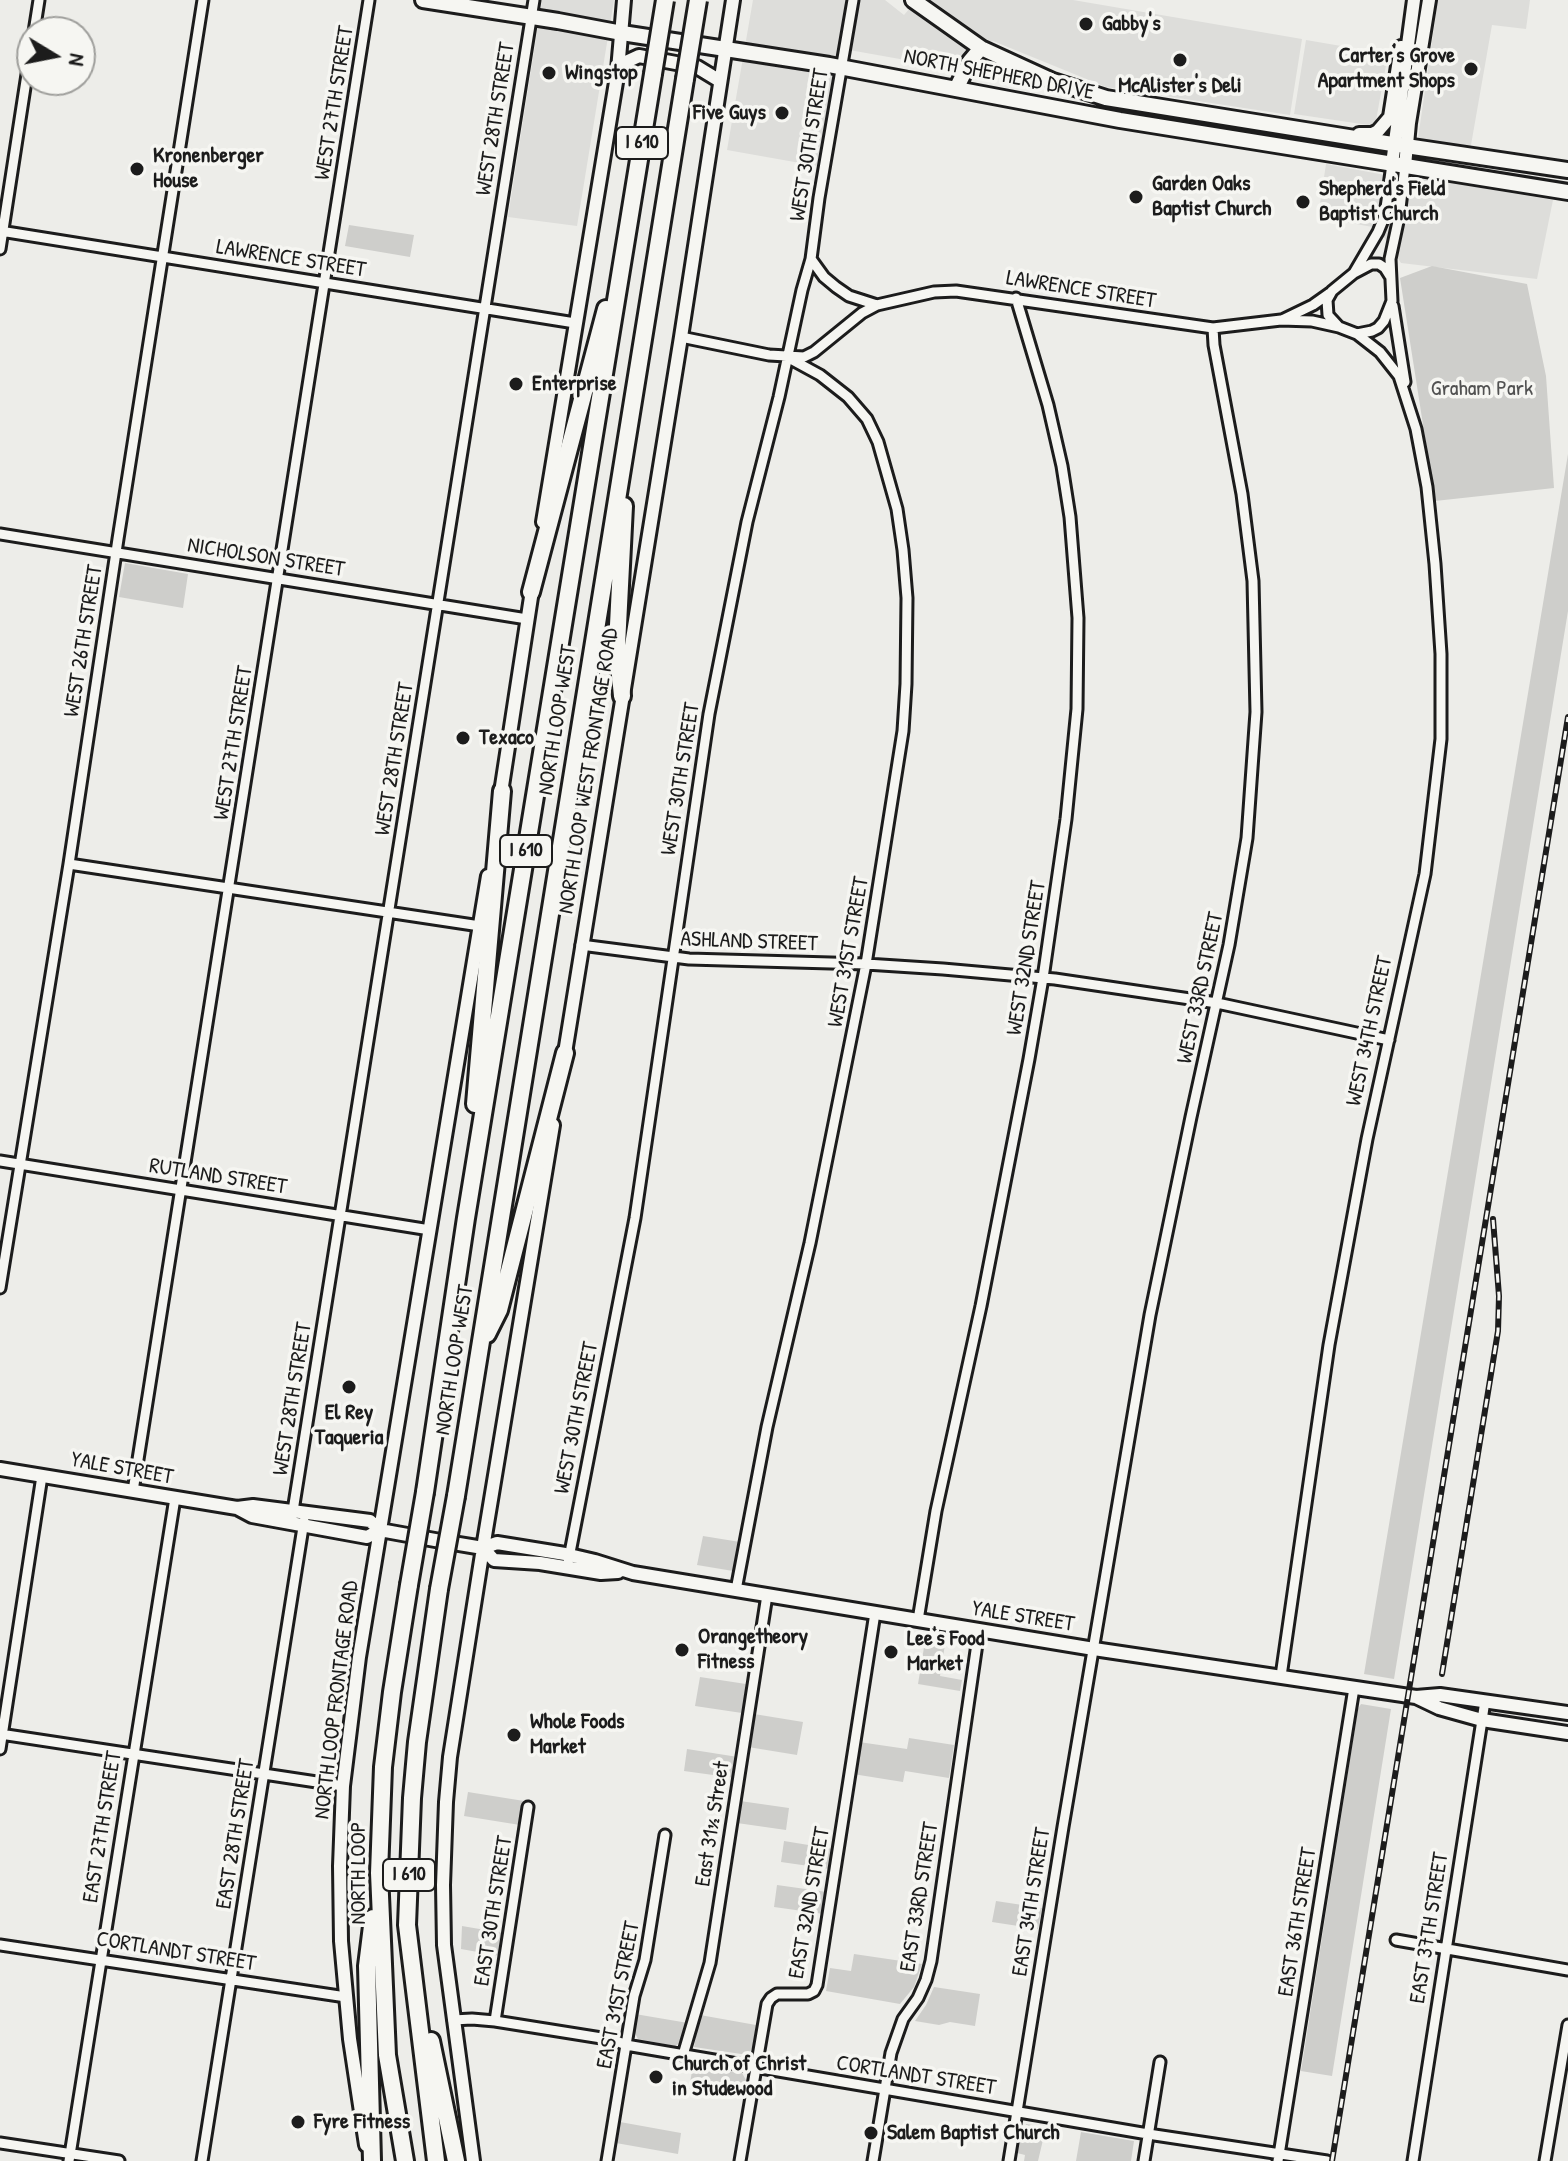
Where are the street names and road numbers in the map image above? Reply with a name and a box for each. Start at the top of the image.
street label: WEST 27TH STREET [310,24,360,182]
street label: WEST 28TH STREET [471,41,521,197]
street label: NORTH SHEPHERD DRIVE [902,44,1096,106]
street label: WEST 30TH STREET [785,67,835,223]
road number: I 610 [616,127,668,159]
street label: LAWRENCE STREET [214,234,368,284]
street label: LAWRENCE STREET [1004,265,1158,315]
street label: NICHOLSON STREET [185,533,347,583]
street label: WEST 26TH STREET [59,563,109,719]
street label: NORTH LOOP WEST FRONTAGE ROAD [553,626,625,916]
street label: NORTH LOOP WEST [533,643,583,797]
street label: WEST 27TH STREET [209,664,259,822]
street label: WEST 28TH STREET [370,681,420,837]
street label: WEST 30TH STREET [656,701,706,857]
road number: I 610 [500,835,552,867]
street label: WEST 31ST STREET [823,875,875,1029]
street label: WEST 32ND STREET [1002,879,1052,1037]
street label: WEST 33RD STREET [1172,910,1230,1066]
street label: ASHLAND STREET [680,926,818,958]
street label: WEST 34TH STREET [1341,954,1399,1108]
street label: RUTLAND STREET [147,1153,289,1201]
street label: NORTH LOOP WEST [430,1283,480,1437]
street label: WEST 28TH STREET [268,1321,318,1477]
street label: WEST 30TH STREET [549,1340,605,1496]
street label: YALE STREET [69,1447,175,1491]
street label: NORTH LOOP FRONTAGE ROAD [309,1579,365,1821]
street label: YALE STREET [970,1596,1076,1638]
street label: EAST 27TH STREET [78,1749,128,1905]
street label: EAST 28TH STREET [211,1757,261,1911]
street label: East 31½ Street [690,1759,736,1889]
street label: EAST 33RD STREET [895,1820,945,1974]
street label: NORTH LOOP [346,1822,372,1924]
street label: EAST 32ND STREET [784,1825,836,1981]
street label: EAST 34TH STREET [1007,1826,1057,1978]
street label: EAST 30TH STREET [469,1834,519,1988]
street label: EAST 36TH STREET [1273,1846,1323,1998]
street label: EAST 37TH STREET [1405,1851,1455,2005]
road number: I 610 [383,1859,435,1891]
street label: EAST 31ST STREET [592,1919,646,2071]
street label: CORTLANDT STREET [94,1926,258,1978]
street label: CORTLANDT STREET [834,2050,998,2102]

